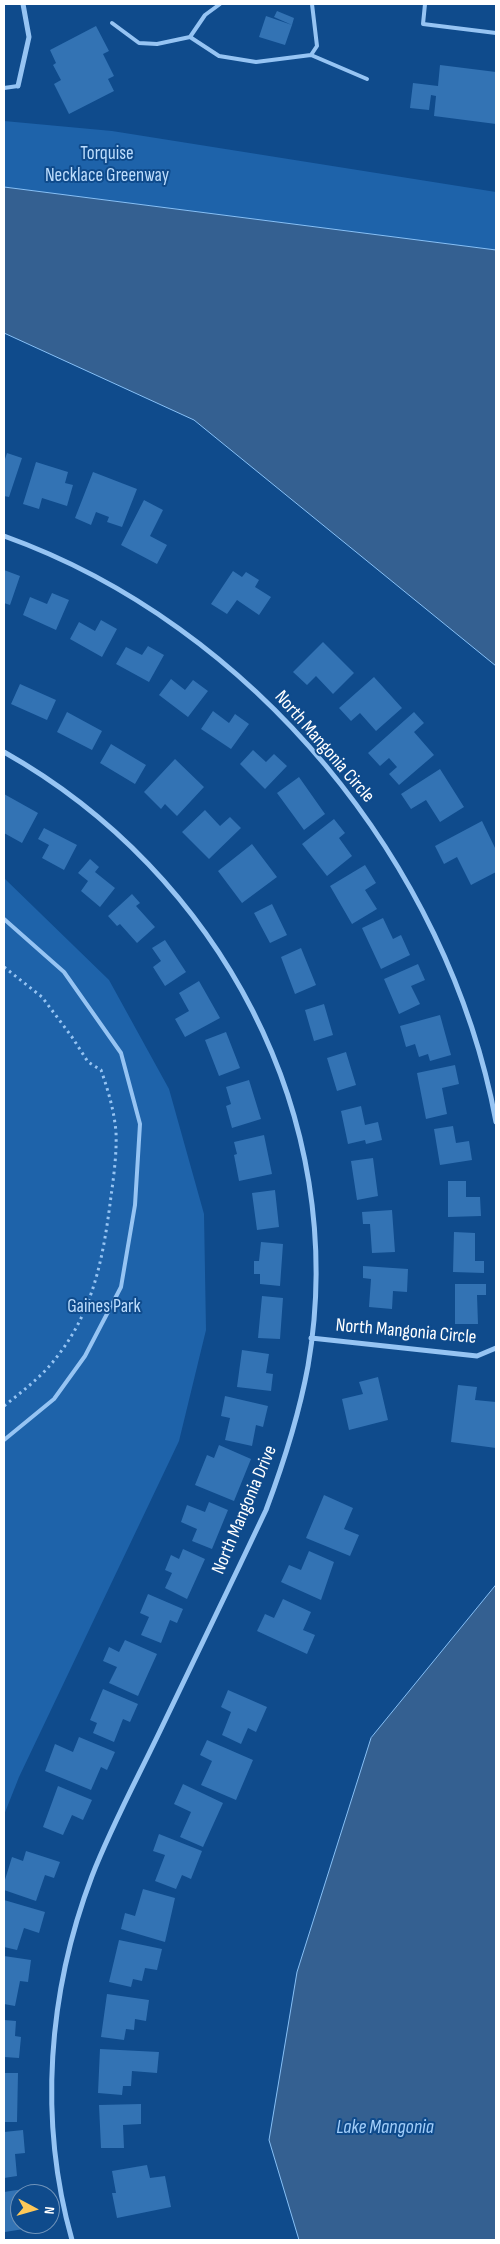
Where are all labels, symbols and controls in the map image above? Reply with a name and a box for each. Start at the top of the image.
park label: Torquise Necklace Greenway [45,143,169,187]
street label: North Mangonia Circle [269,686,379,808]
park label: Gaines Park [67,1296,141,1318]
street label: North Mangonia Circle [335,1314,477,1350]
street label: North Mangonia Drive [208,1442,282,1578]
water label: Lake Mangonia [336,2116,434,2140]
north arrow [10,2184,60,2234]
text: N [41,2206,58,2215]

